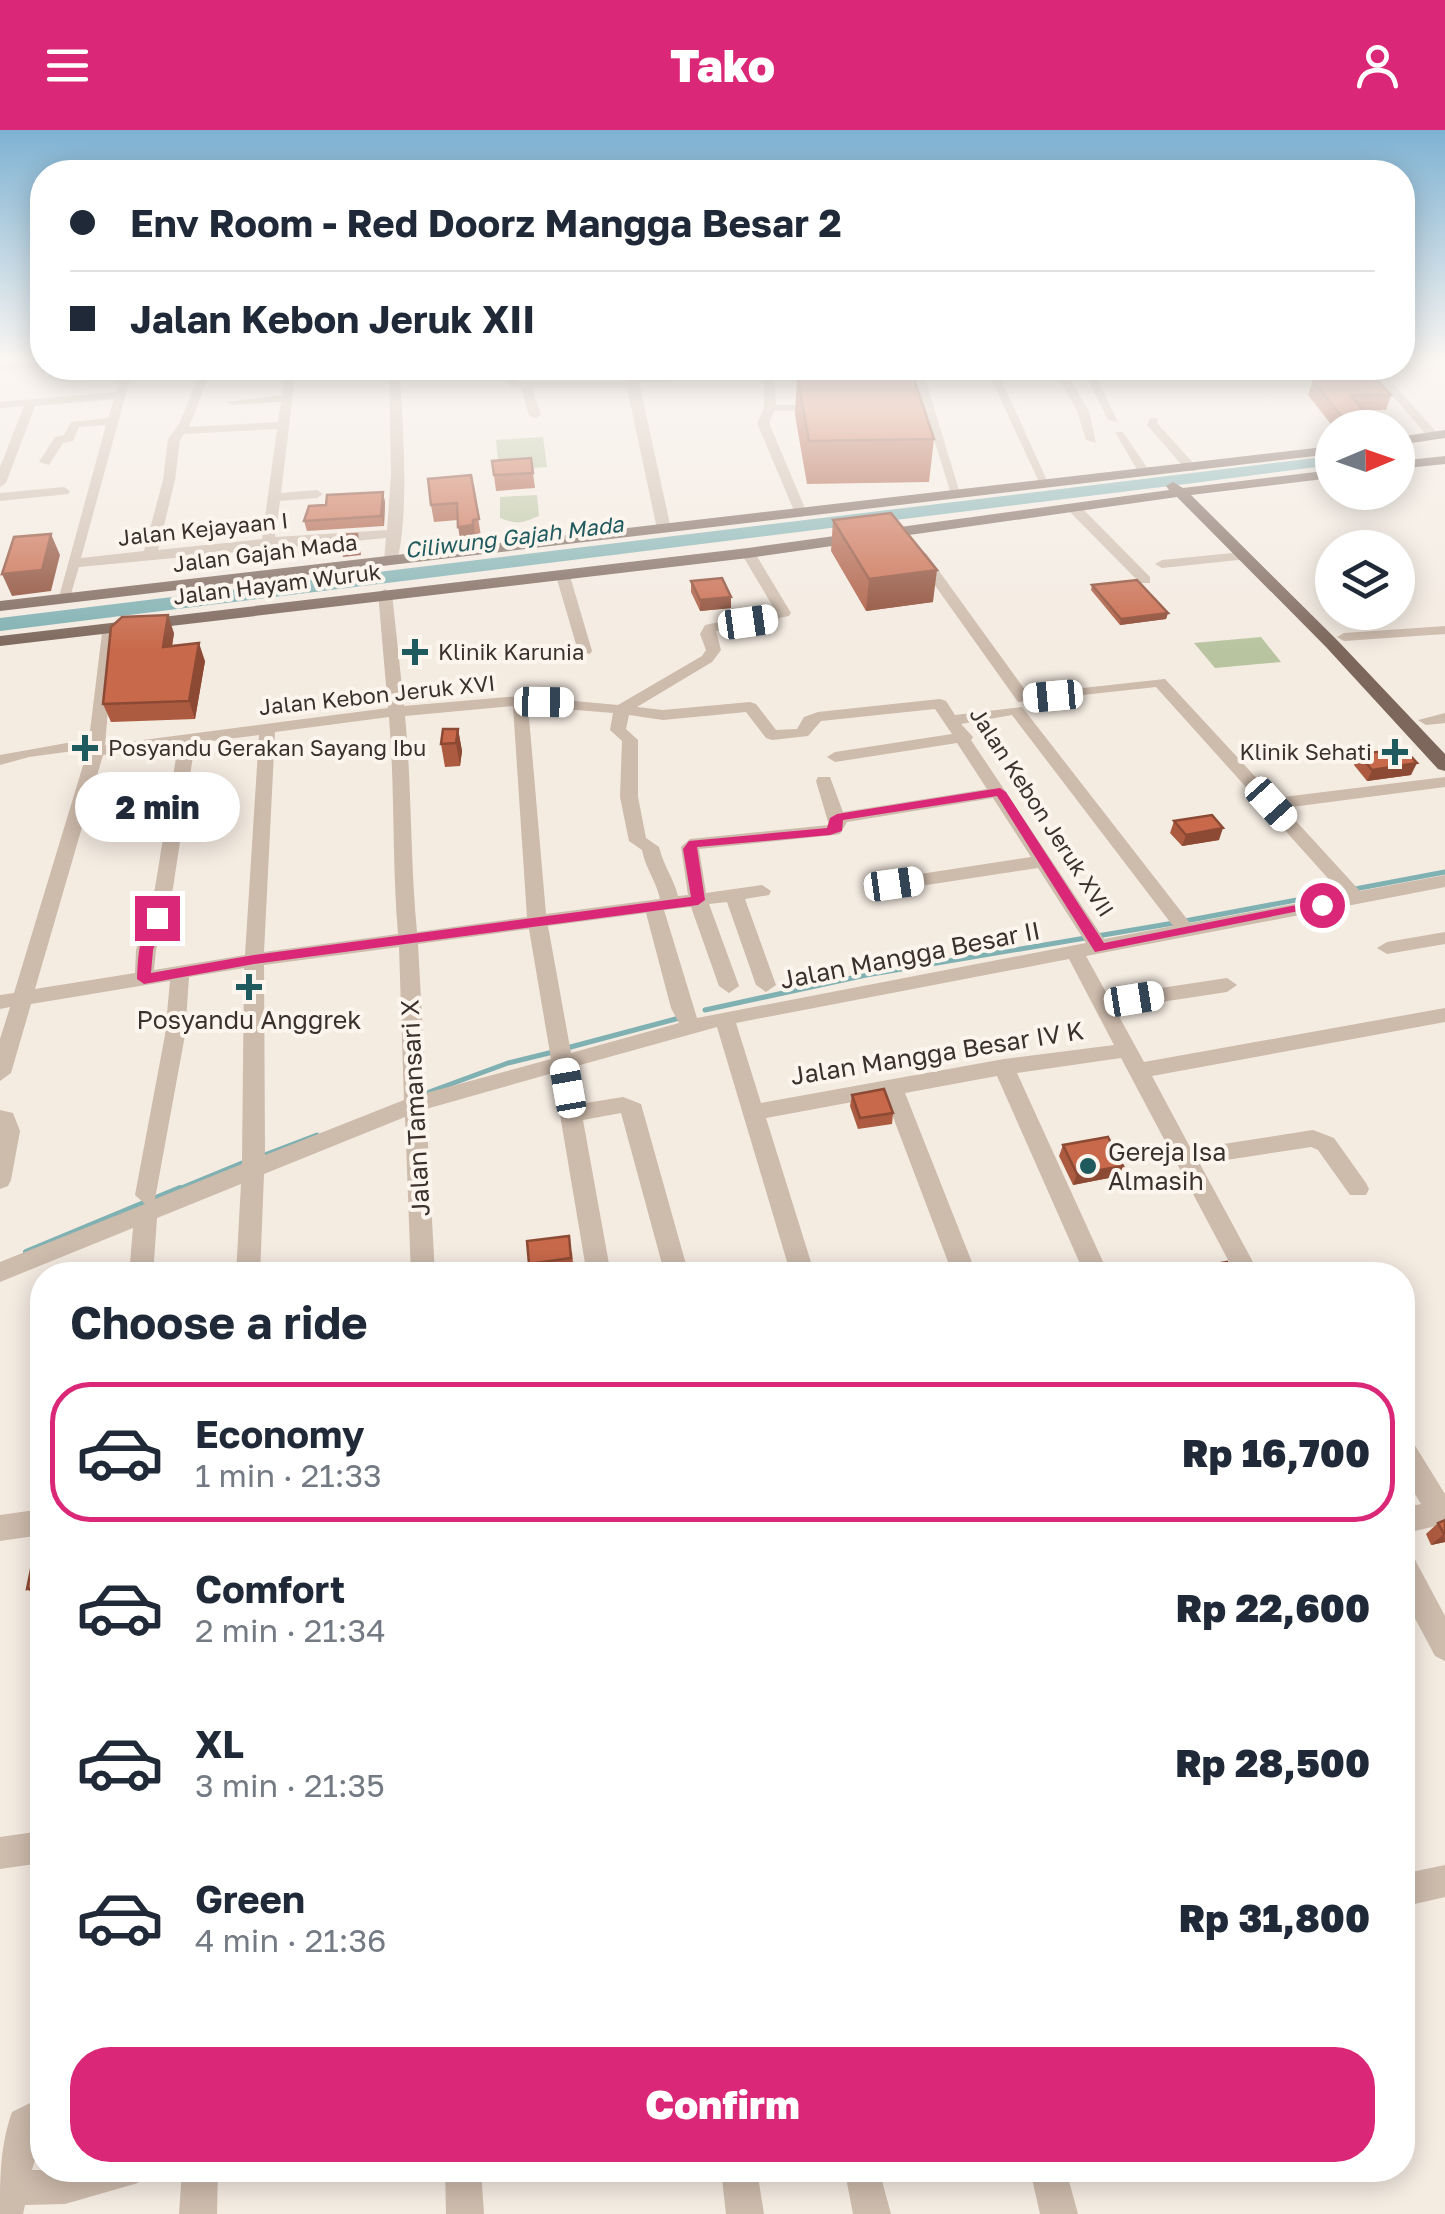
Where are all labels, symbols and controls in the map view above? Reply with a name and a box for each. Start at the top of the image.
icon: menu [40,38,95,93]
text: Tako [670,38,775,92]
icon: person [1350,38,1405,93]
text: Env Room - Red Doorz Mangga Besar 2 [130,200,842,245]
text: Jalan Kebon Jeruk XII [130,296,535,341]
north arrow [1315,410,1415,510]
map controls [1315,410,1415,630]
street label: Jalan Kejayaan I [117,506,289,551]
water label: Ciliwung Gajah Mada [403,510,626,563]
street label: Jalan Gajah Mada [171,528,359,577]
button: layers [1315,530,1415,630]
street label: Jalan Hayam Wuruk [171,557,382,610]
car [716,603,780,641]
place label: Klinik Karunia [438,638,584,665]
marker: Klinik Karunia [402,639,428,665]
street label: Jalan Kebon Jeruk XVI [257,669,497,720]
car [1022,678,1084,714]
car [514,686,574,718]
street label: Jalan Kebon Jeruk XVII [965,702,1120,922]
place label: Posyandu Gerakan Sayang Ibu [108,734,426,761]
marker: Posyandu Gerakan Sayang Ibu [72,735,98,761]
place label: Klinik Sehati [1239,738,1372,765]
marker: Klinik Sehati [1382,739,1408,765]
car [1240,772,1302,836]
callout: 2 min [74,773,240,843]
text: 2 min [115,788,200,826]
car [862,865,926,903]
route start [1300,883,1345,928]
route end [135,896,180,941]
street label: Jalan Mangga Besar II [777,914,1043,995]
marker: Posyandu Anggrek [236,974,262,1000]
car [1102,979,1166,1019]
street label: Jalan Tamansari X [393,999,436,1217]
place label: Posyandu Anggrek [137,1004,361,1035]
street label: Jalan Mangga Besar IV K [788,1014,1086,1091]
car [548,1056,588,1120]
place label: Gereja Isa Almasih [1108,1136,1226,1196]
marker: Gereja Isa Almasih [1077,1155,1099,1177]
text: Choose a ride [70,1295,368,1349]
icon: car [75,1407,165,1497]
text: Economy [195,1411,364,1456]
text: Rp 16,700 [1182,1430,1370,1475]
text: 1 min · 21:33 [195,1456,382,1494]
icon: car [75,1562,165,1652]
text: Comfort [195,1566,345,1611]
text: Rp 22,600 [1176,1585,1370,1630]
text: 2 min · 21:34 [195,1611,386,1649]
icon: car [75,1717,165,1807]
text: XL [195,1721,244,1766]
text: Rp 28,500 [1175,1740,1370,1785]
text: 3 min · 21:35 [195,1766,385,1804]
icon: car [75,1872,165,1962]
text: Green [195,1876,305,1921]
text: Rp 31,800 [1179,1895,1370,1940]
text: 4 min · 21:36 [195,1921,386,1959]
button: Confirm [70,2047,1375,2162]

